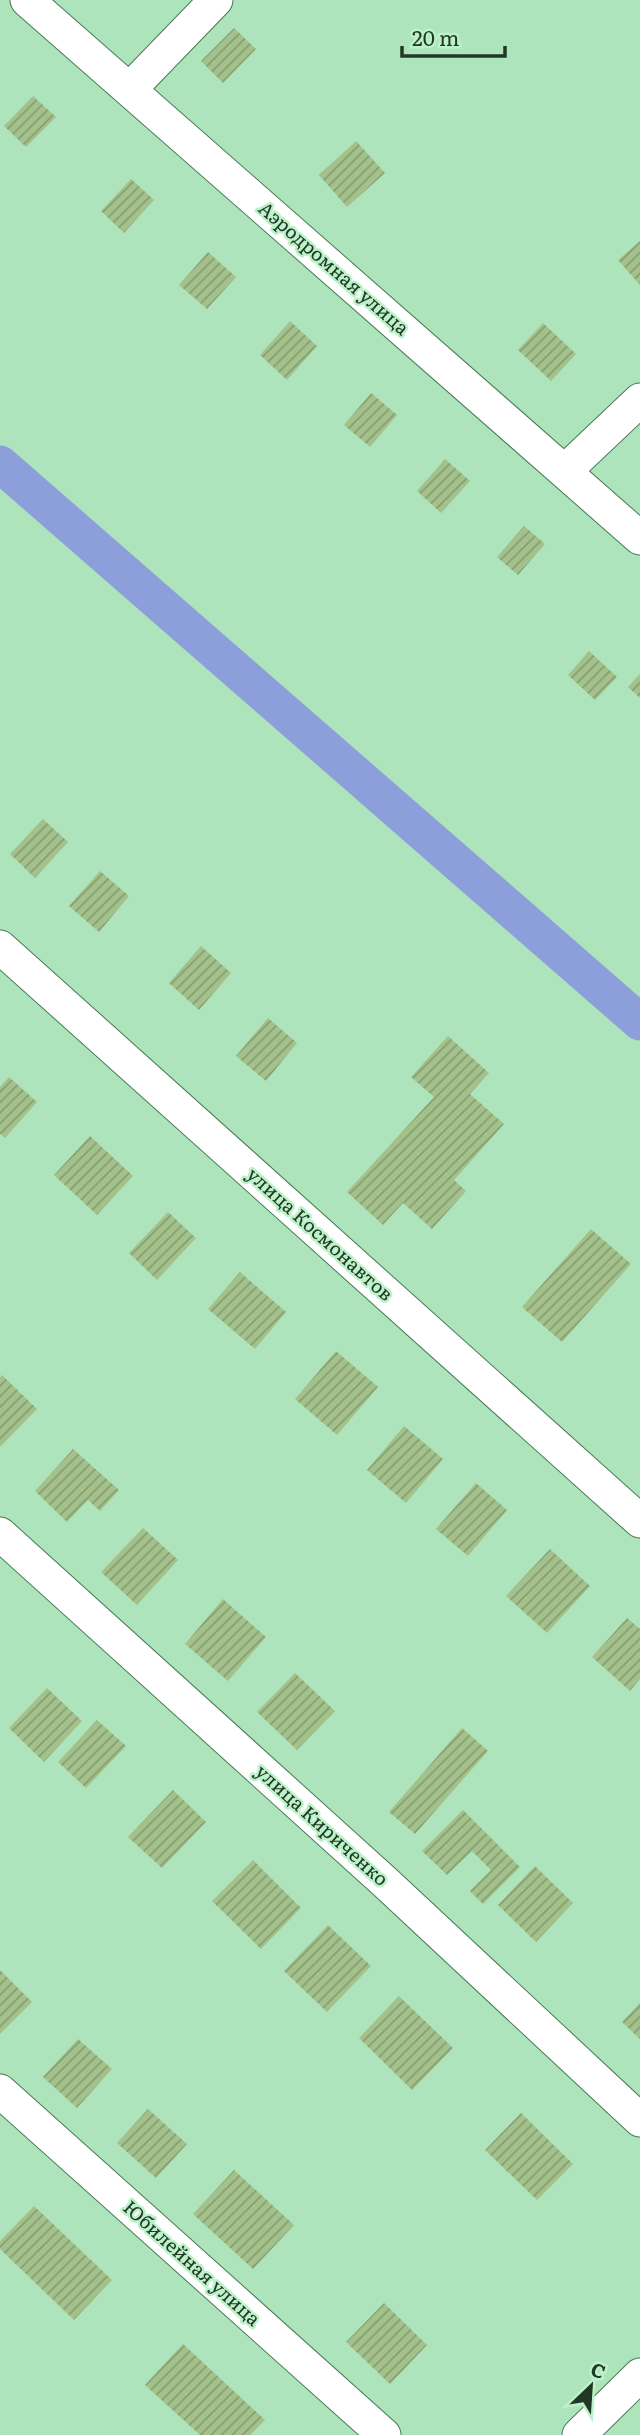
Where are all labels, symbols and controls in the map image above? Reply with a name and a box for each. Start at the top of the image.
scale bar [402,14,505,58]
text: 20 m [412,21,459,52]
street label: Аэродромная улица [253,194,417,341]
street label: улица Космонавтов [241,1160,400,1307]
street label: улица Кириченко [250,1757,395,1892]
street label: Юбилейная улица [118,2193,268,2332]
north arrow [556,2351,626,2421]
text: С [587,2354,611,2385]

